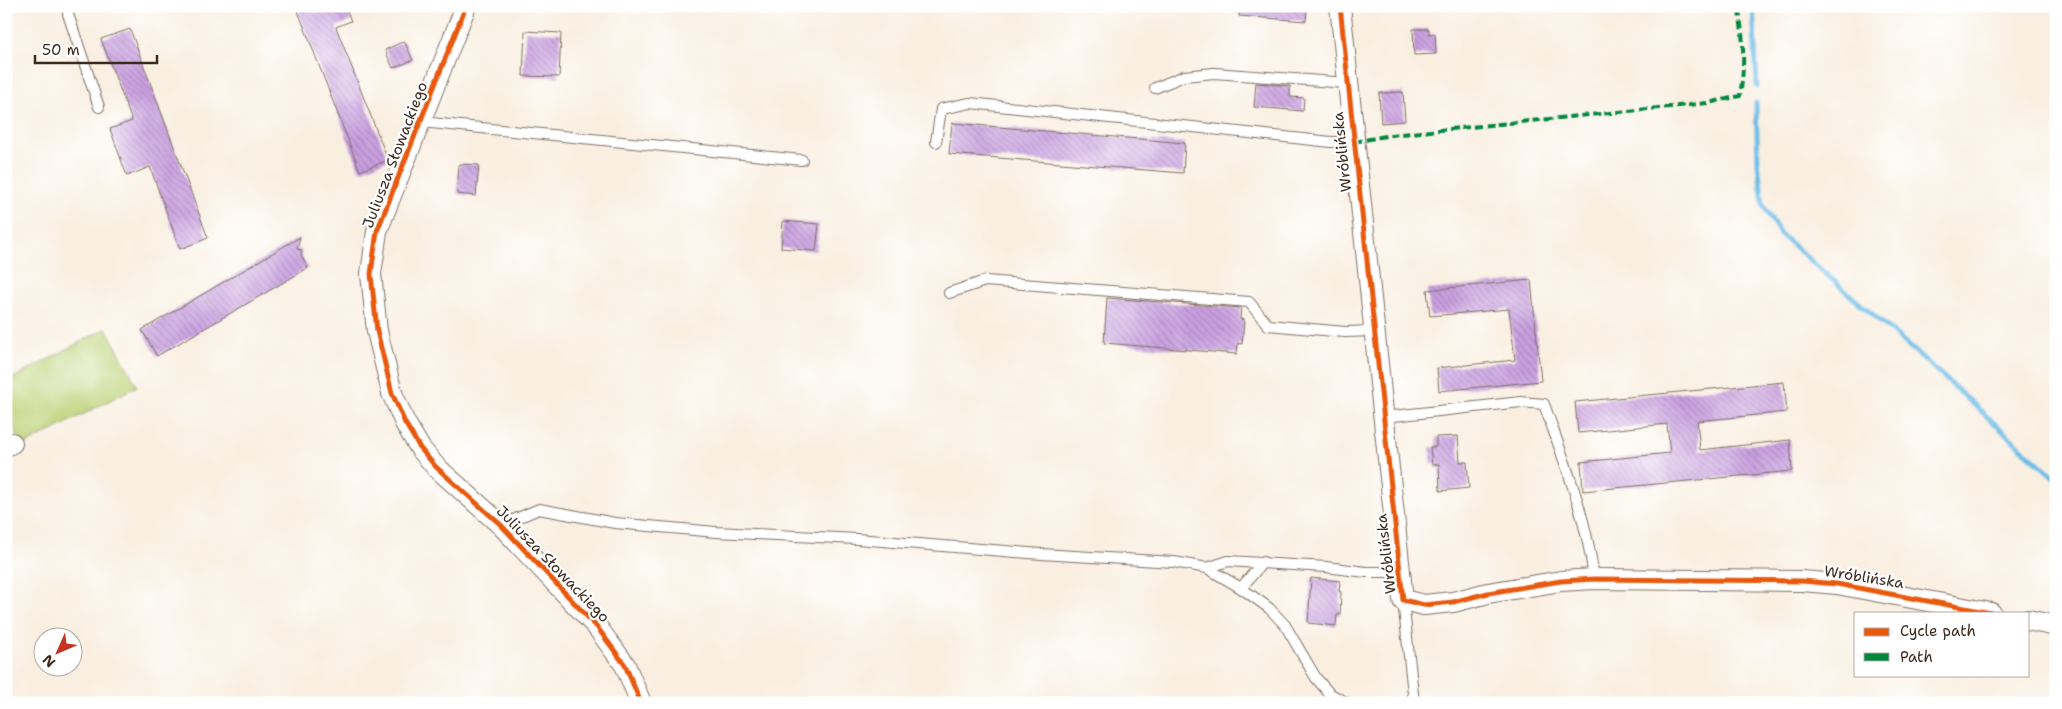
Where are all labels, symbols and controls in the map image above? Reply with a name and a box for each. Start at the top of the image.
scale bar [35,32,158,64]
text: 50 m [42,40,80,60]
street label: Juliusza Słowackiego [358,79,432,231]
street label: Wróblińska [1328,110,1356,193]
street label: Juliusza Słowackiego [492,501,614,627]
street label: Wróblińska [1371,512,1401,595]
street label: Wróblińska [1823,561,1906,593]
legend [1854,612,2030,676]
text: Cycle path [1900,621,1976,641]
north arrow [32,626,82,676]
text: Path [1900,647,1933,667]
text: N [39,651,59,671]

